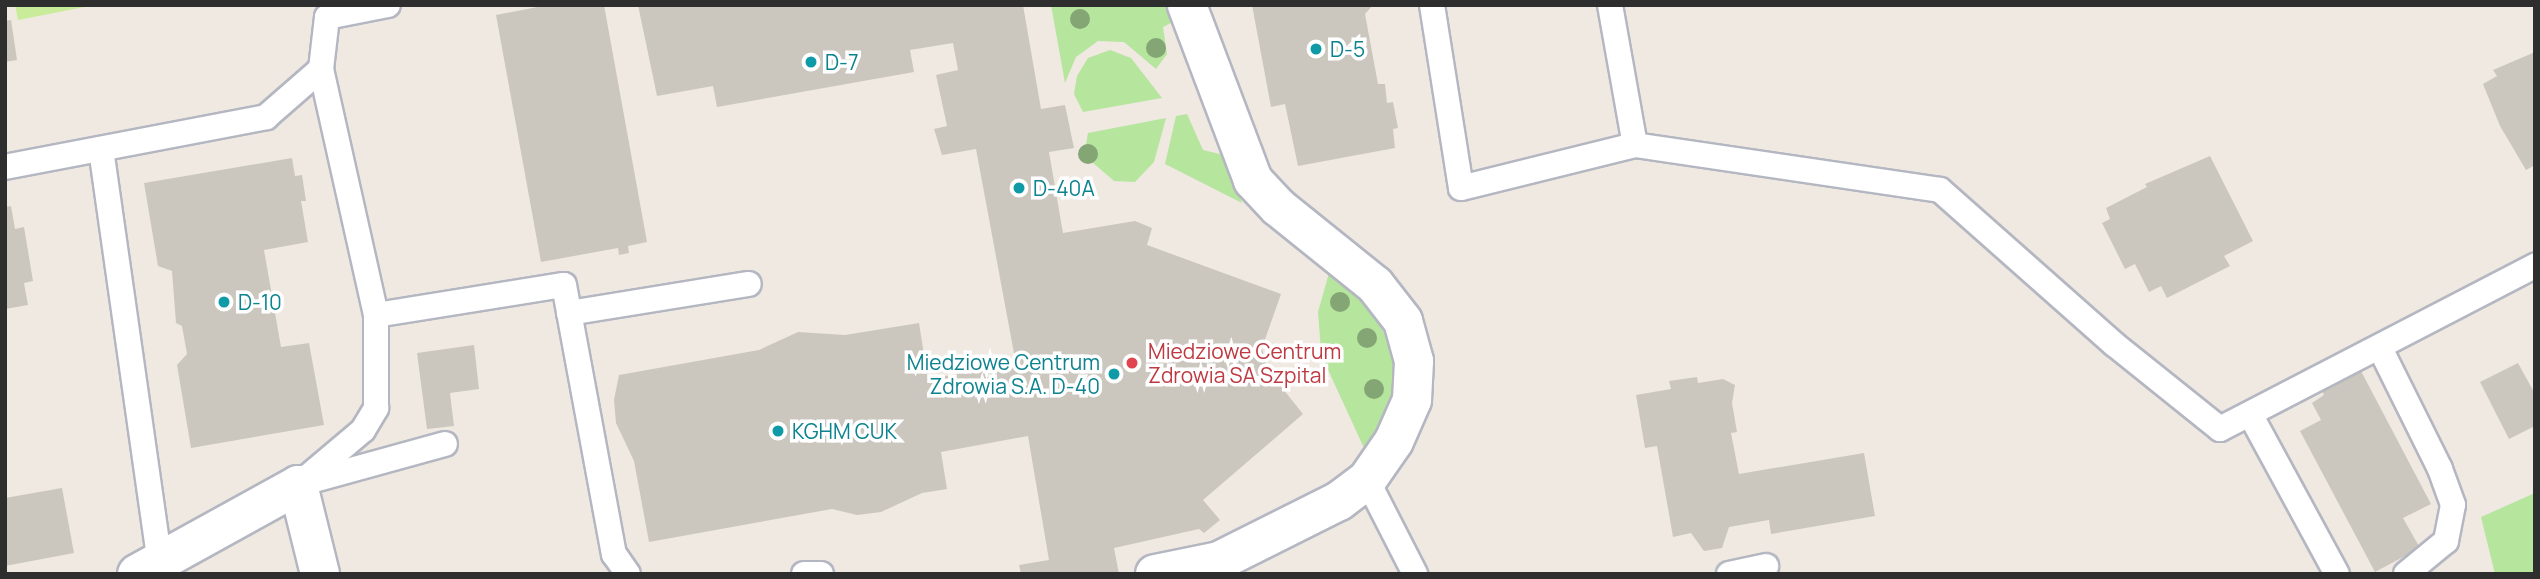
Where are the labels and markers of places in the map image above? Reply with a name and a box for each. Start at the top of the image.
place label: D-5 [1330,36,1365,62]
marker: D-5 [1308,41,1324,57]
place label: D-7 [825,49,858,75]
marker: D-7 [803,54,819,70]
place label: D-40A [1033,175,1095,201]
marker: D-40A [1011,180,1027,196]
place label: D-10 [238,289,282,315]
marker: D-10 [216,294,232,310]
place label: Miedziowe Centrum Zdrowia SA Szpital [1148,338,1341,388]
place label: Miedziowe Centrum Zdrowia S.A. D-40 [907,349,1100,399]
marker: Miedziowe Centrum Zdrowia SA Szpital [1122,353,1142,373]
marker: Miedziowe Centrum Zdrowia S.A. D-40 [1106,366,1122,382]
place label: KGHM CUK [792,418,897,444]
marker: KGHM CUK [770,423,786,439]

